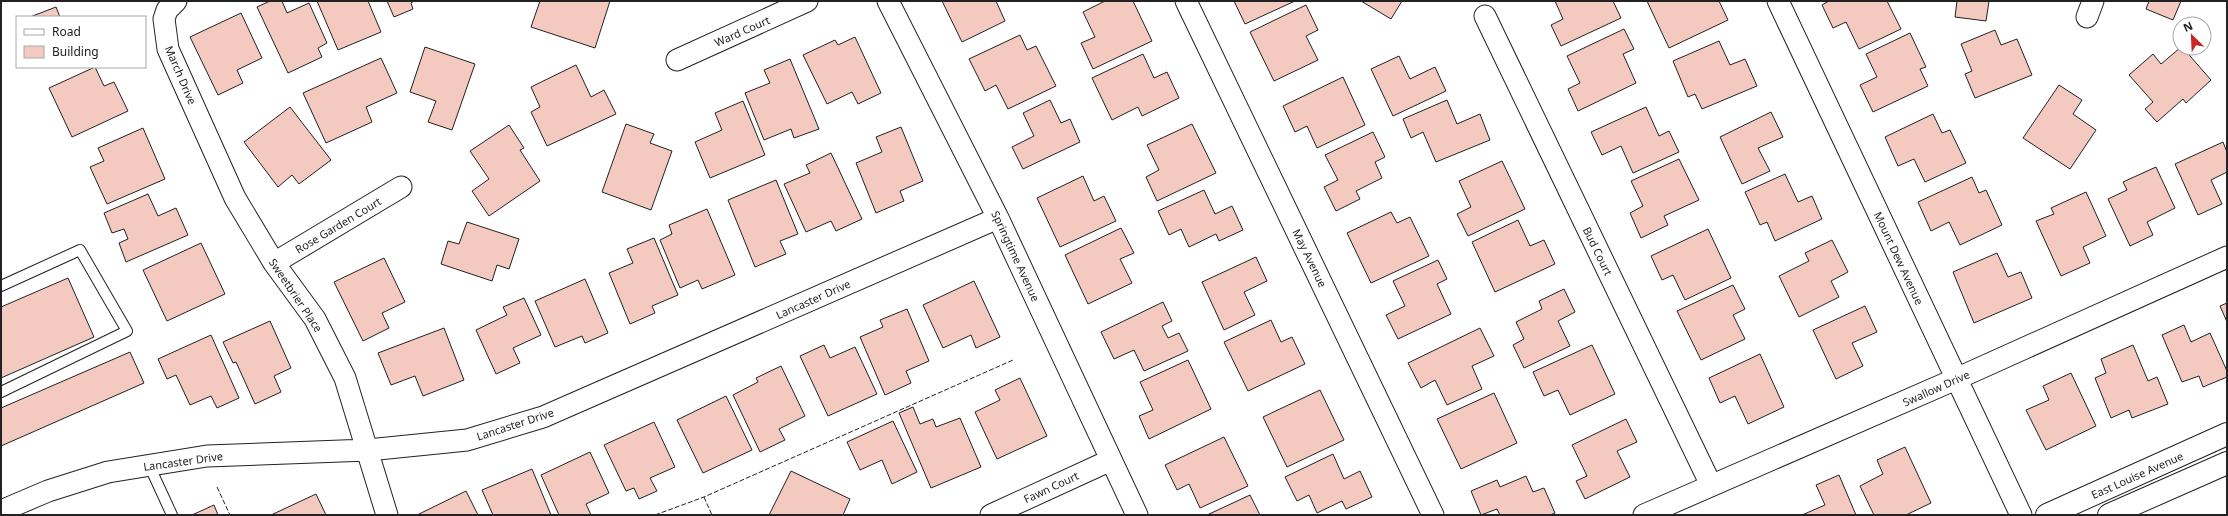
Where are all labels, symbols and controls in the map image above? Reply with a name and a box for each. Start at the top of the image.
street label: Ward Court [712,12,772,50]
legend [16,16,146,68]
north arrow [2172,16,2212,56]
text: N [2181,18,2195,35]
text: Road [52,23,81,40]
text: Building [52,43,99,60]
street label: March Drive [162,43,200,107]
street label: Rose Garden Court [292,193,384,257]
street label: Springtime Avenue [988,208,1044,304]
street label: Mount Dew Avenue [1871,209,1927,307]
street label: Bud Court [1580,224,1616,278]
street label: May Avenue [1289,226,1331,290]
street label: Sweetbrier Place [266,255,326,335]
street label: Lancaster Drive [773,276,853,322]
street label: Swallow Drive [1900,367,1972,409]
street label: Lancaster Drive [475,404,555,444]
street label: Lancaster Drive [142,448,224,474]
street label: East Louise Avenue [2089,448,2185,502]
street label: Fawn Court [1021,468,1081,506]

